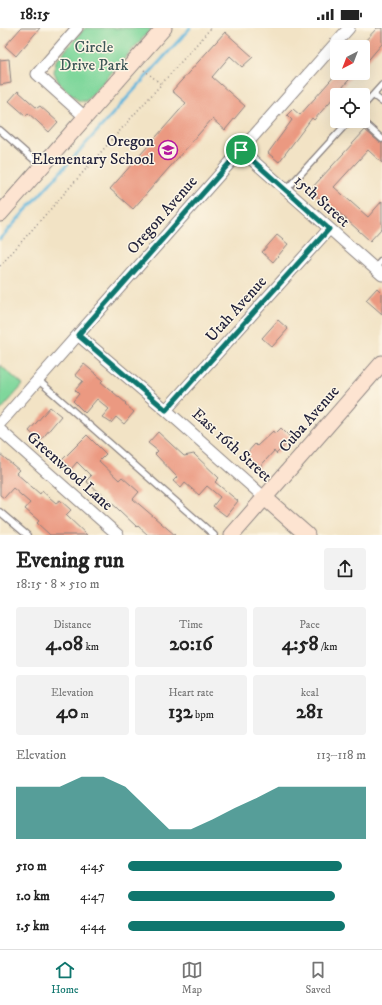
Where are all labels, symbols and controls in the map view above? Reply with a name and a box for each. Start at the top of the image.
text: 18:15 [20,5,50,24]
park label: Circle Drive Park [60,37,129,75]
north arrow [330,40,370,80]
map controls [330,40,370,128]
button: locate [330,88,370,128]
place label: Oregon Elementary School [32,131,155,169]
pin [224,133,258,167]
school or university icon: Oregon Elementary School [157,139,179,161]
icon: arrive [230,139,252,161]
street label: Oregon Avenue [123,171,202,258]
street label: 15th Street [290,171,354,231]
street label: Utah Avenue [201,272,271,346]
street label: Cuba Avenue [274,381,344,457]
street label: East 16th Street [188,404,276,486]
street label: Greenwood Lane [23,427,118,515]
text: Evening run [16,547,124,574]
button: share [324,548,366,590]
text: 18:15 · 8 × 510 m [16,576,100,592]
text: Distance [53,618,91,632]
text: Time [179,618,203,632]
text: Pace [299,618,320,632]
text: 4.08 [46,632,83,657]
text: 20:16 [169,632,213,657]
text: 4:58 [282,632,318,657]
text: km [83,640,99,654]
text: /km [318,640,338,654]
text: Elevation [51,686,94,700]
text: Heart rate [168,686,214,700]
text: kcal [301,686,319,700]
text: 40 [56,700,78,725]
text: 132 [168,700,193,725]
text: 281 [296,700,323,725]
text: m [78,708,89,722]
text: bpm [193,708,214,722]
text: Elevation [16,747,66,763]
text: 113–118 m [316,747,366,763]
text: 510 m [16,858,47,874]
text: 4:45 [80,858,105,874]
text: 1.0 km [16,888,50,904]
text: 4:47 [80,888,105,904]
text: 1.5 km [16,918,49,934]
text: 4:44 [80,918,106,934]
tab: Home [51,959,78,997]
tab: Map [181,959,203,997]
tab: Saved [305,959,331,997]

